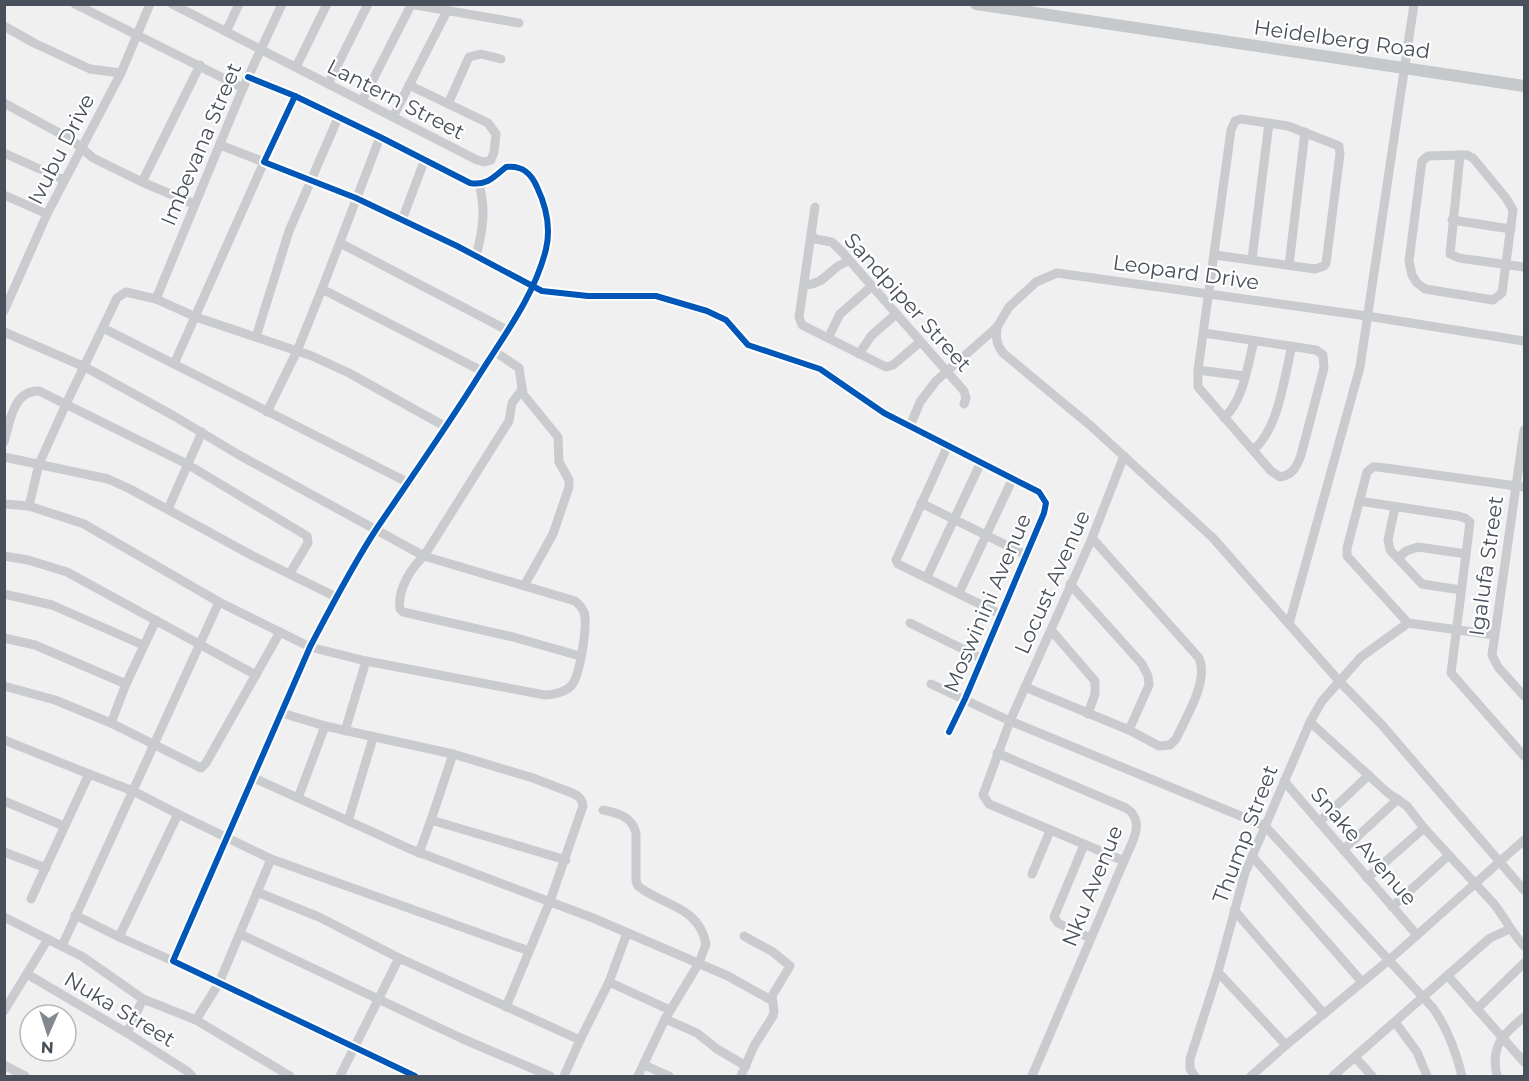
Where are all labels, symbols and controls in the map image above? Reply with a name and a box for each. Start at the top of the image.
street label: Heidelberg Road [1252,14,1432,64]
street label: Lantern Street [323,54,469,144]
street label: Imbevana Street [155,59,247,229]
street label: Ivubu Drive [22,90,100,208]
street label: Sandpiper Street [839,228,977,376]
street label: Leopard Drive [1111,249,1261,295]
street label: Igalufa Street [1464,494,1508,638]
street label: Locust Avenue [1009,506,1095,658]
street label: Moswinini Avenue [938,510,1036,696]
street label: Thump Street [1207,761,1283,907]
street label: Snake Avenue [1306,782,1422,910]
street label: Nku Avenue [1056,822,1128,950]
street label: Nuka Street [60,966,180,1052]
north arrow [18,1003,78,1063]
text: N [40,1038,54,1057]

